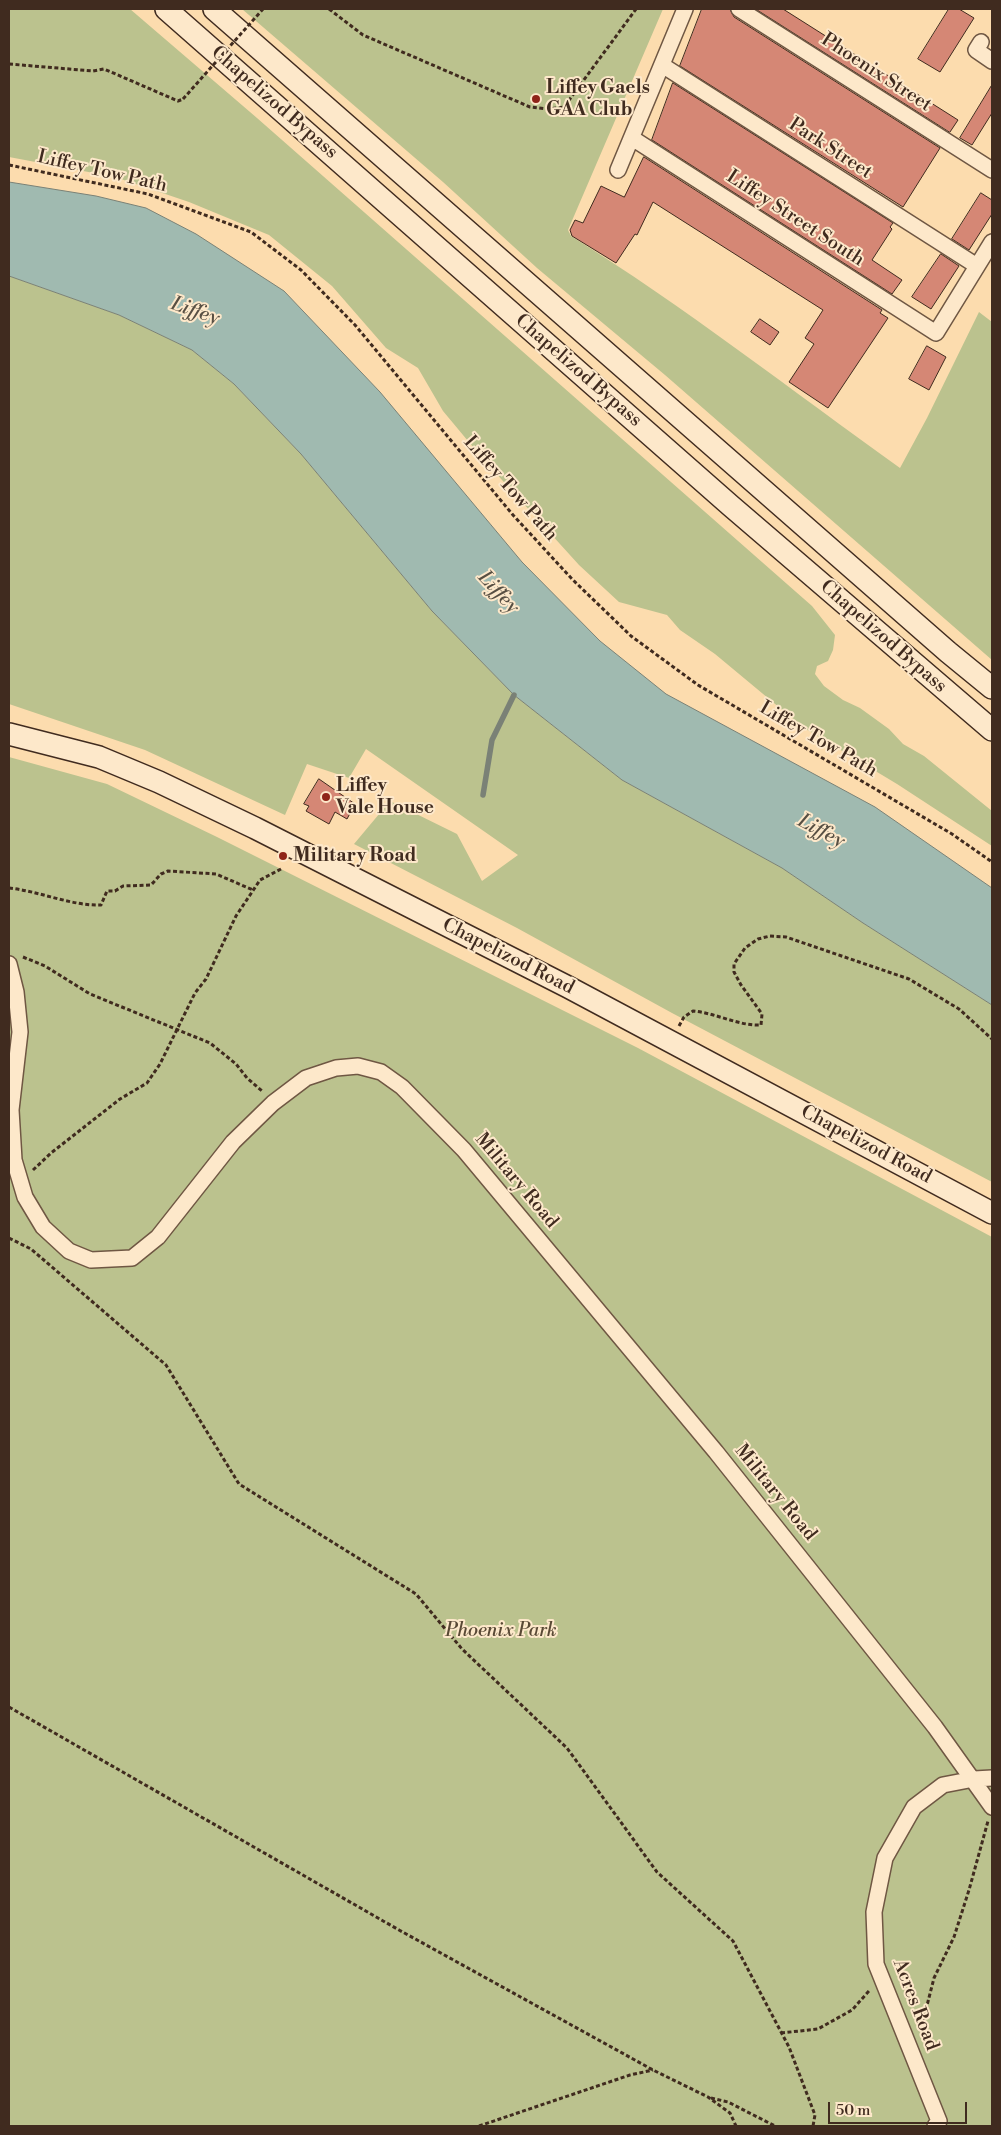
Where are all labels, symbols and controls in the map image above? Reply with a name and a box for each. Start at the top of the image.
street label: Phoenix Street [816,29,936,117]
street label: Chapelizod Bypass [206,42,342,164]
place label: Liffey Gaels GAA Club [546,77,650,121]
marker: Liffey Gaels GAA Club [530,93,542,105]
street label: Park Street [784,114,876,184]
street label: Liffey Tow Path [35,146,169,198]
street label: Liffey Street South [722,166,868,272]
water label: Liffey [168,293,222,331]
street label: Chapelizod Bypass [510,310,646,432]
street label: Liffey Tow Path [458,432,562,546]
water label: Liffey [472,567,524,619]
street label: Chapelizod Bypass [815,576,951,698]
street label: Liffey Tow Path [755,697,881,783]
place label: Liffey Vale House [336,775,434,819]
marker: Liffey Vale House [320,791,332,803]
water label: Liffey [793,810,849,854]
place label: Military Road [293,845,417,867]
marker: Military Road [277,850,289,862]
street label: Chapelizod Road [438,914,578,1000]
street label: Chapelizod Road [797,1101,935,1189]
street label: Military Road [470,1129,562,1233]
street label: Military Road [729,1440,821,1546]
park label: Phoenix Park [445,1620,557,1642]
street label: Acres Road [887,1956,943,2054]
scale bar [831,2092,970,2124]
text: 50 m [836,2101,870,2120]

